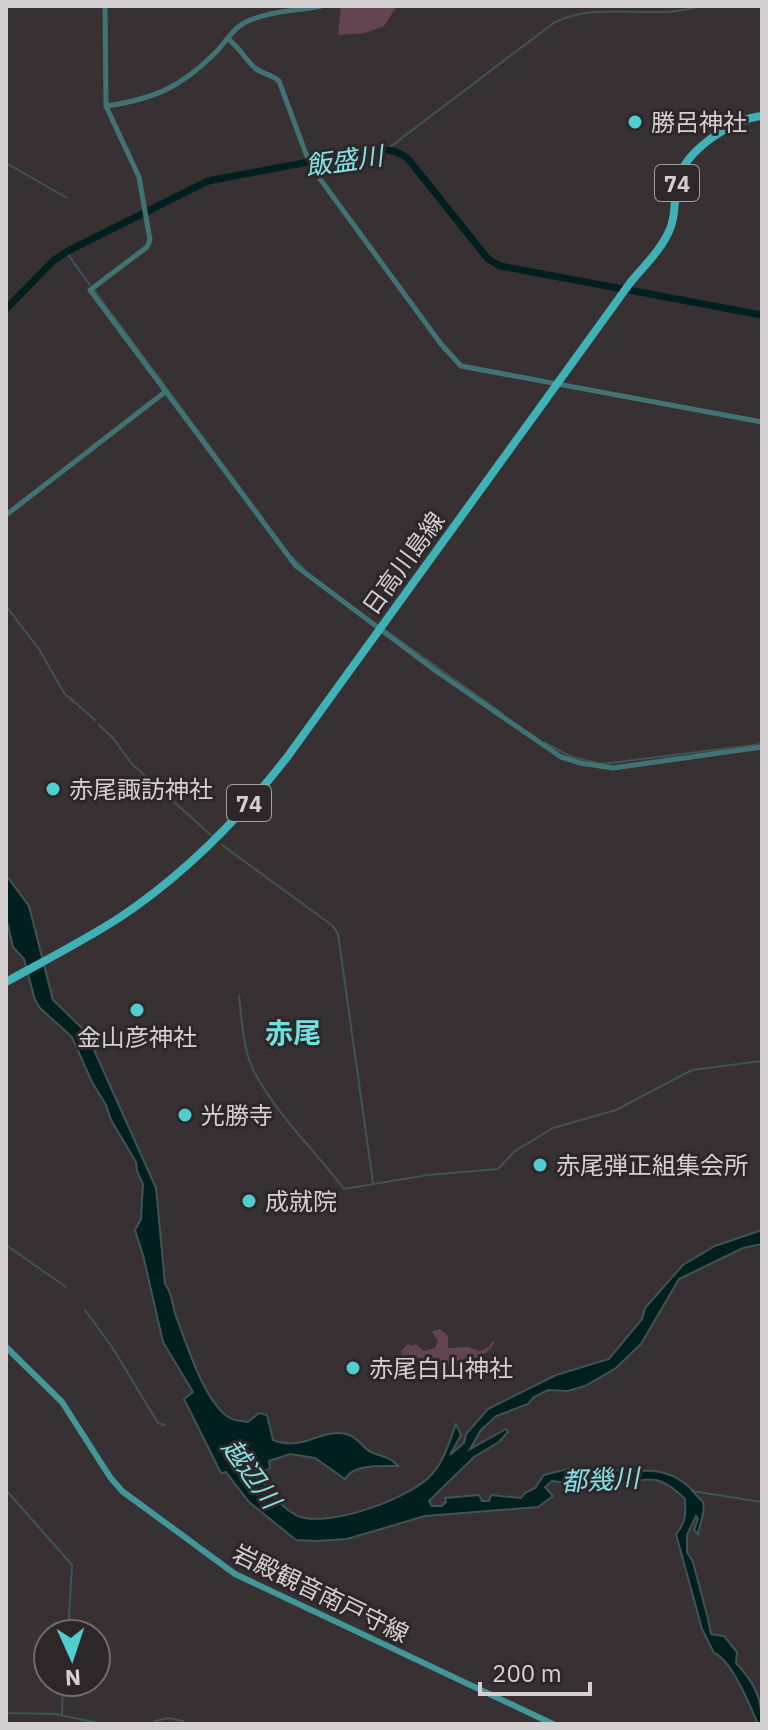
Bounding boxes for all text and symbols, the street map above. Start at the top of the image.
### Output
place label: 勝呂神社 [651,106,747,138]
marker: 勝呂神社 [626,113,644,131]
water label: 飯盛川 [303,137,388,182]
road number: 74 [655,165,699,201]
street label: 日高川島線 [355,505,451,621]
place label: 赤尾諏訪神社 [69,773,213,805]
marker: 赤尾諏訪神社 [44,780,62,798]
road number: 74 [227,785,271,821]
marker: 金山彦神社 [128,1001,146,1019]
district label: 赤尾 [265,1014,321,1051]
place label: 金山彦神社 [77,1021,197,1053]
place label: 光勝寺 [201,1099,273,1131]
marker: 光勝寺 [176,1106,194,1124]
place label: 赤尾弾正組集会所 [556,1149,748,1181]
marker: 赤尾弾正組集会所 [531,1156,549,1174]
place label: 成就院 [265,1185,337,1217]
marker: 成就院 [240,1192,258,1210]
place label: 赤尾白山神社 [369,1352,513,1384]
marker: 赤尾白山神社 [344,1359,362,1377]
water label: 越辺川 [215,1431,290,1517]
water label: 都幾川 [560,1460,643,1498]
street label: 岩殿観音南戸守線 [228,1537,414,1649]
north arrow [32,1618,112,1698]
scale bar [480,1646,590,1696]
text: 200 m [492,1657,562,1689]
text: N [64,1664,82,1693]

